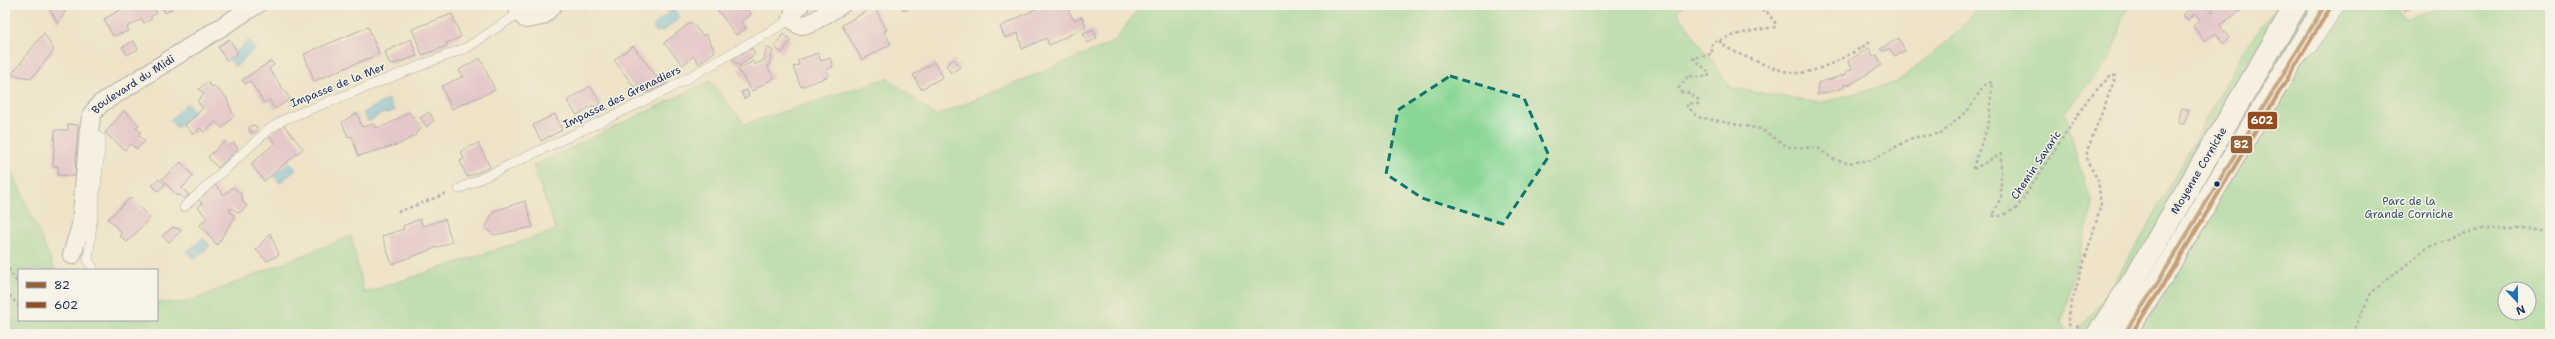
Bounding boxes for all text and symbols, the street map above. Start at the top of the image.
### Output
street label: Boulevard du Midi [88,51,177,117]
street label: Impasse de la Mer [288,59,388,111]
street label: Impasse des Grenadiers [561,62,683,132]
line badge: 602 [2247,111,2278,130]
text: 602 [2251,113,2274,128]
street label: Moyenne Corniche [2167,124,2230,217]
street label: Chemin Savaric [2007,127,2065,202]
line badge: 82 [2230,135,2253,154]
text: 82 [2233,137,2249,152]
unlabelled marker [2212,179,2222,189]
park label: Parc de la Grande Corniche [2365,194,2453,222]
legend [18,269,158,321]
text: 82 [54,277,70,293]
north arrow [2497,281,2537,321]
text: 602 [54,297,78,313]
text: N [2513,301,2527,319]

